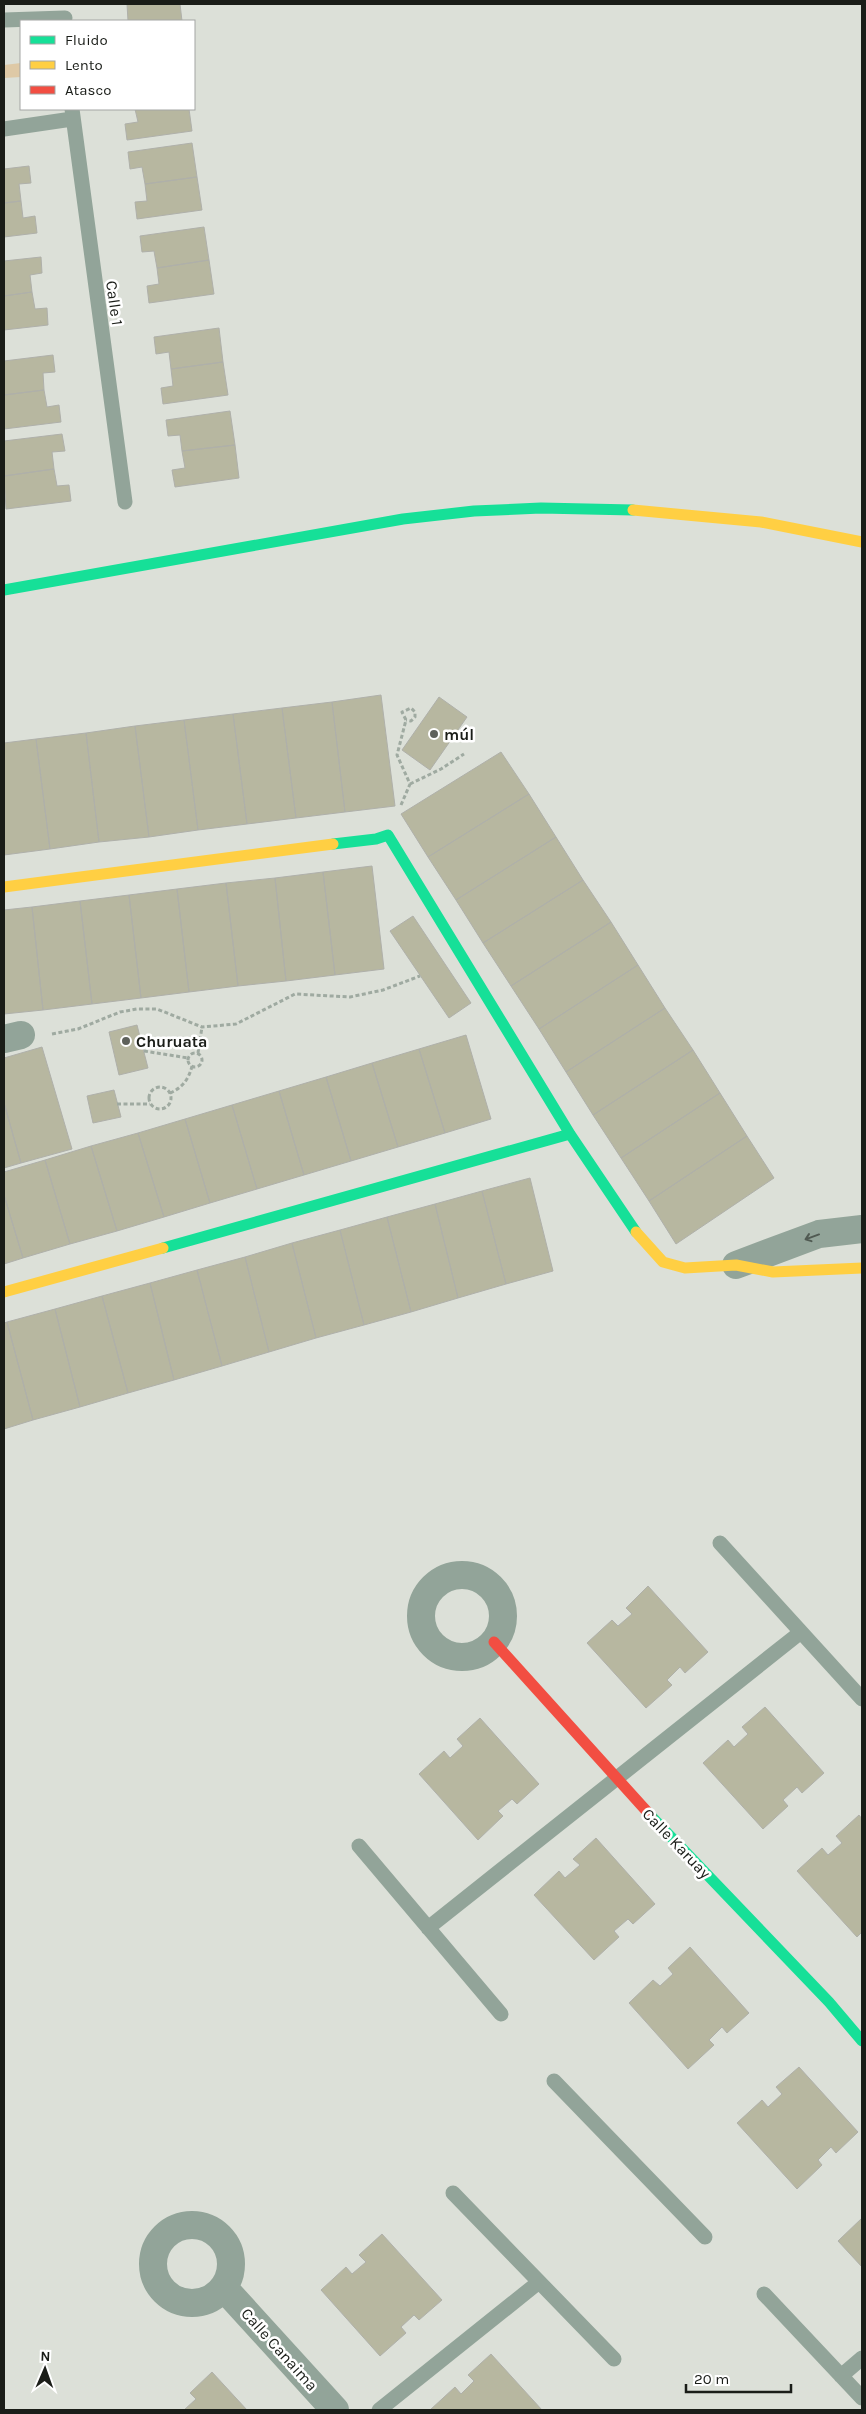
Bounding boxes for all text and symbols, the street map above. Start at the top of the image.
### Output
legend [20,20,195,110]
text: Fluido [65,31,108,49]
text: Lento [65,56,103,74]
text: Atasco [65,81,111,99]
street label: Calle 1 [102,280,127,327]
place label: múl [444,725,474,744]
marker: múl [428,728,440,740]
place label: Churuata [136,1032,207,1051]
marker: Churuata [120,1035,132,1047]
one-way arrow [805,1232,821,1242]
street label: Calle Karuay [639,1804,715,1883]
street label: Calle Canaima [237,2304,322,2395]
north arrow [20,2344,70,2394]
text: N [40,2348,51,2365]
scale bar [686,2362,791,2394]
text: 20 m [694,2370,729,2388]

